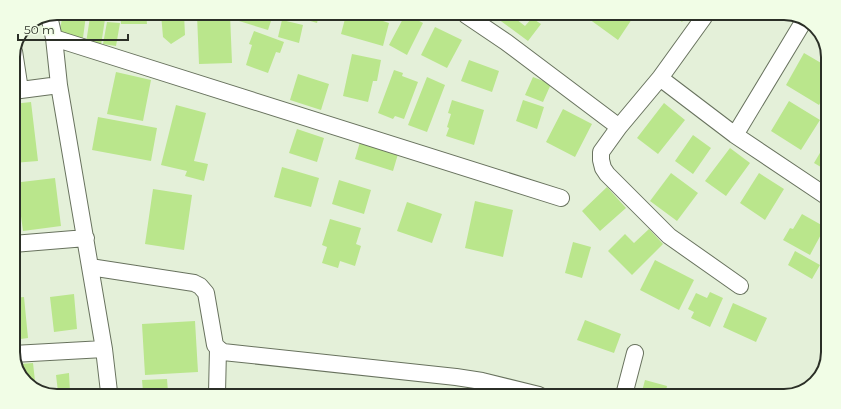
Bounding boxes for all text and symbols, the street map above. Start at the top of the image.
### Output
scale bar [18,16,128,42]
text: 50 m [24,22,55,37]

